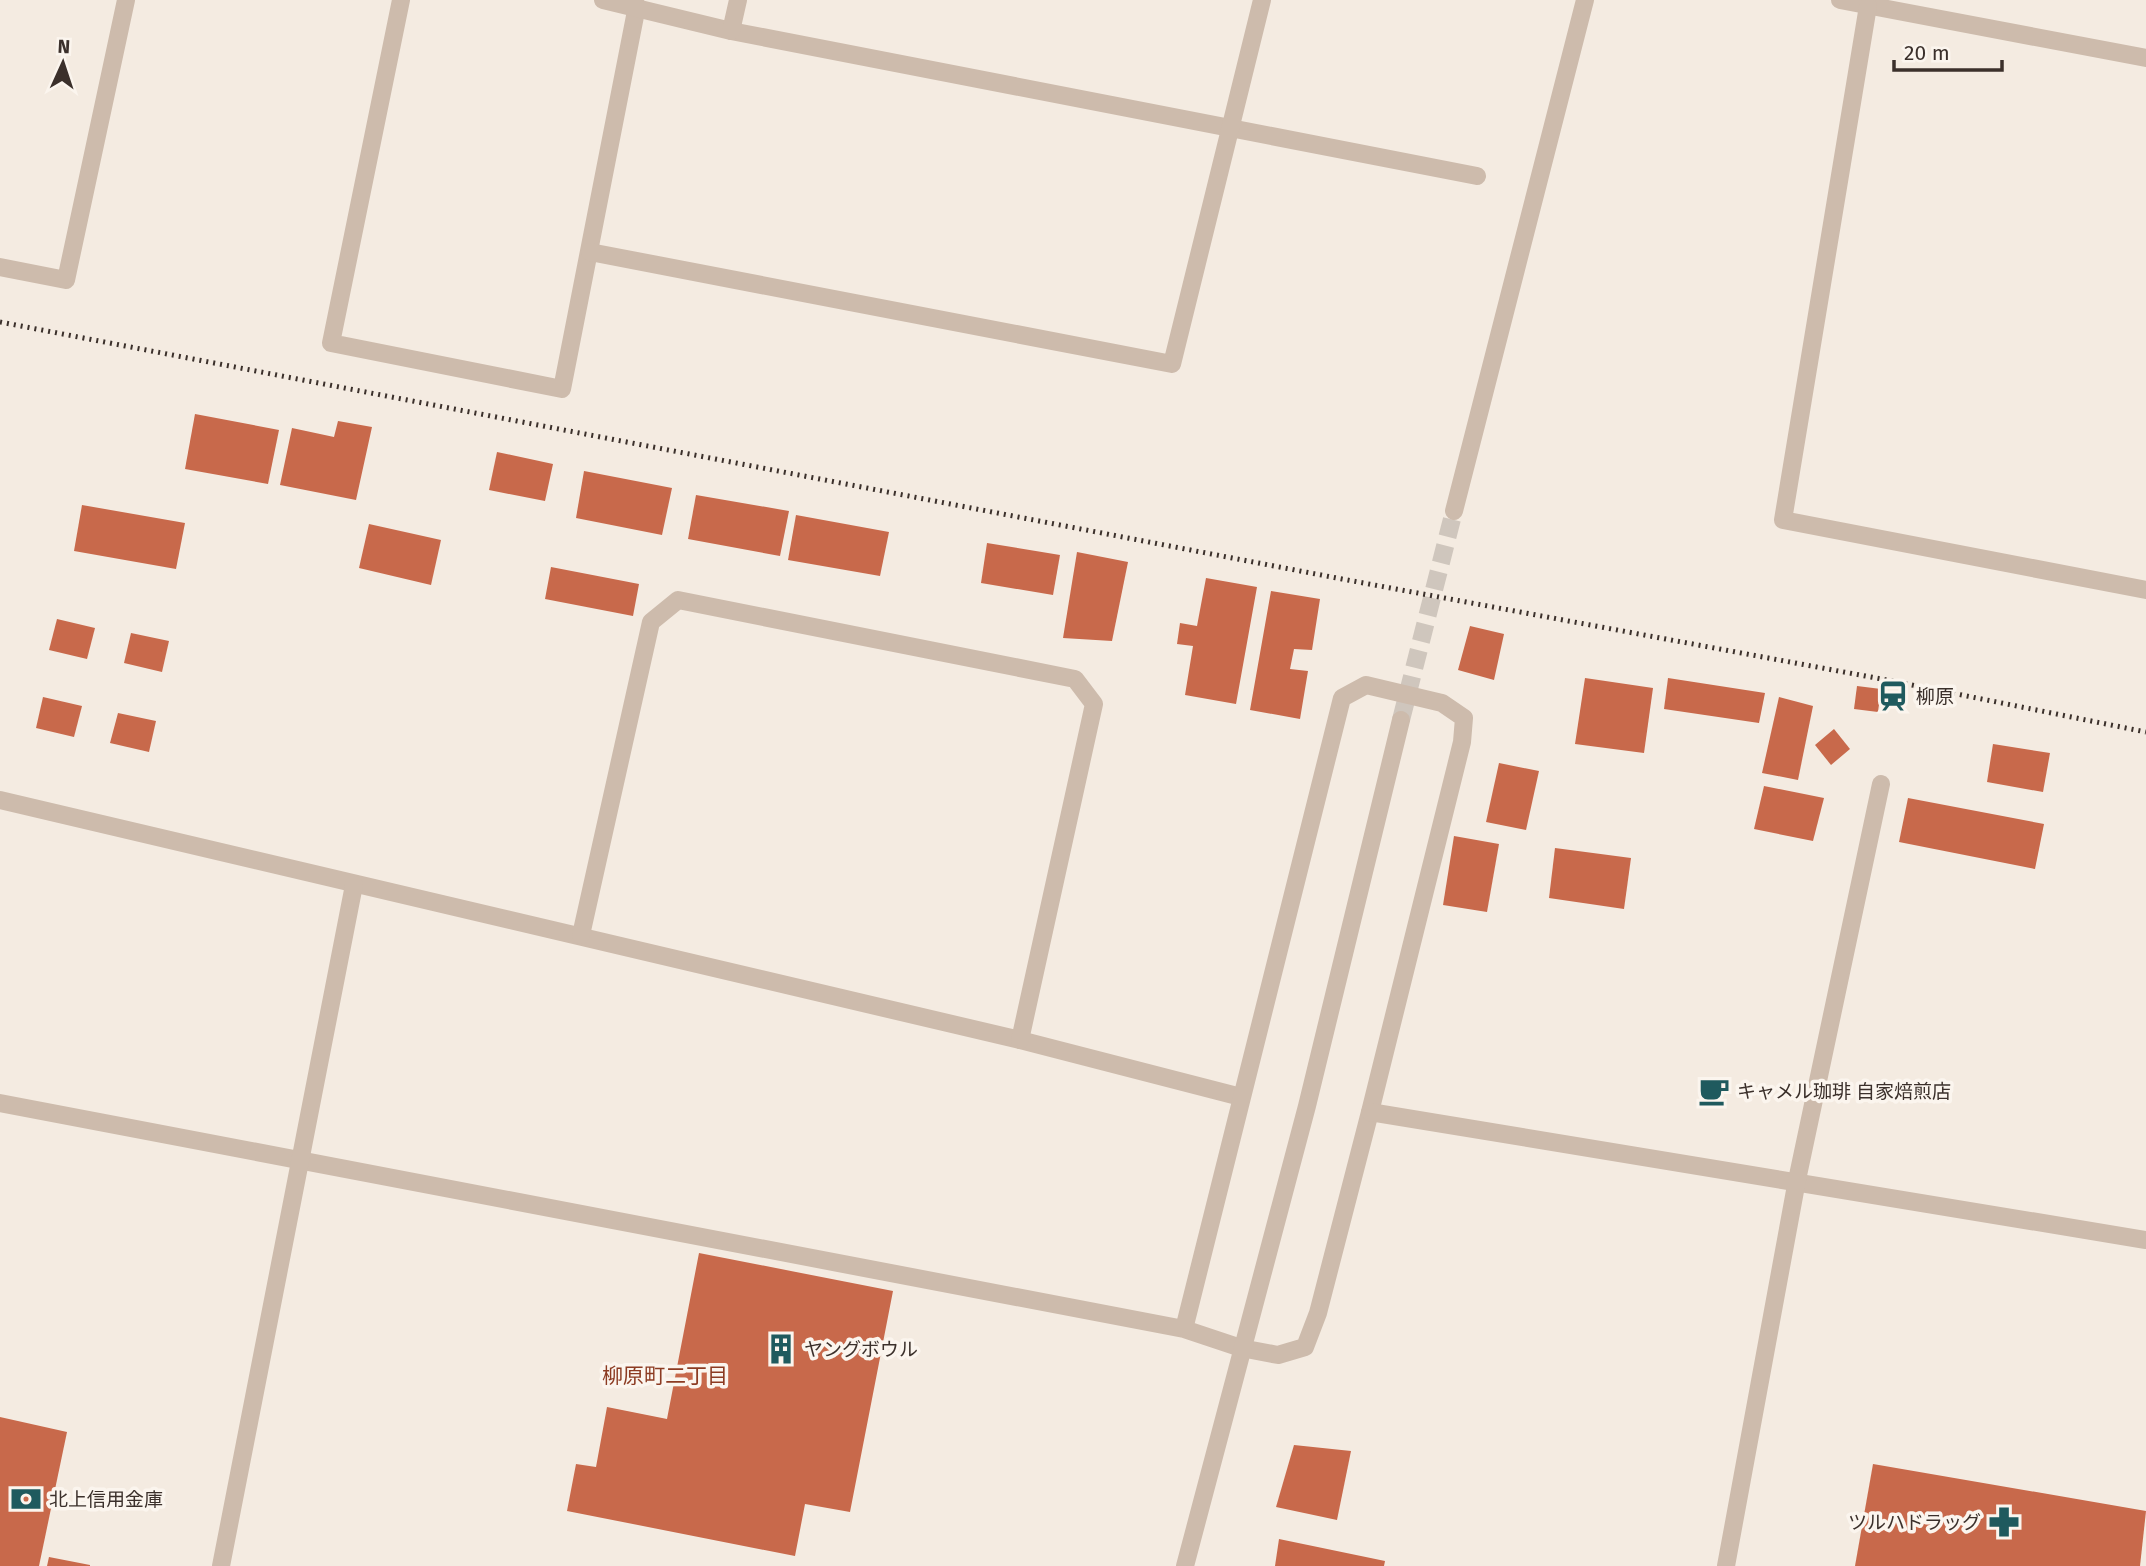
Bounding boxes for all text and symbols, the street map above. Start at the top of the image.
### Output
north arrow [28,28,98,98]
scale bar [1894,28,2002,72]
text: N [57,35,71,58]
text: 20 m [1904,40,1950,66]
station icon: 柳原 [1876,679,1910,713]
place label: 柳原 [1916,685,1954,708]
cafe icon: キャメル珈琲 自家焙煎店 [1697,1074,1731,1108]
place label: キャメル珈琲 自家焙煎店 [1737,1080,1951,1103]
building icon: ヤングボウル [764,1332,798,1366]
place label: ヤングボウル [804,1338,918,1361]
district label: 柳原町二丁目 [602,1363,728,1389]
bank icon: 北上信用金庫 [9,1482,43,1516]
place label: 北上信用金庫 [49,1488,163,1511]
pharmacy icon: ツルハドラッグ [1987,1505,2021,1539]
place label: ツルハドラッグ [1848,1511,1981,1534]

